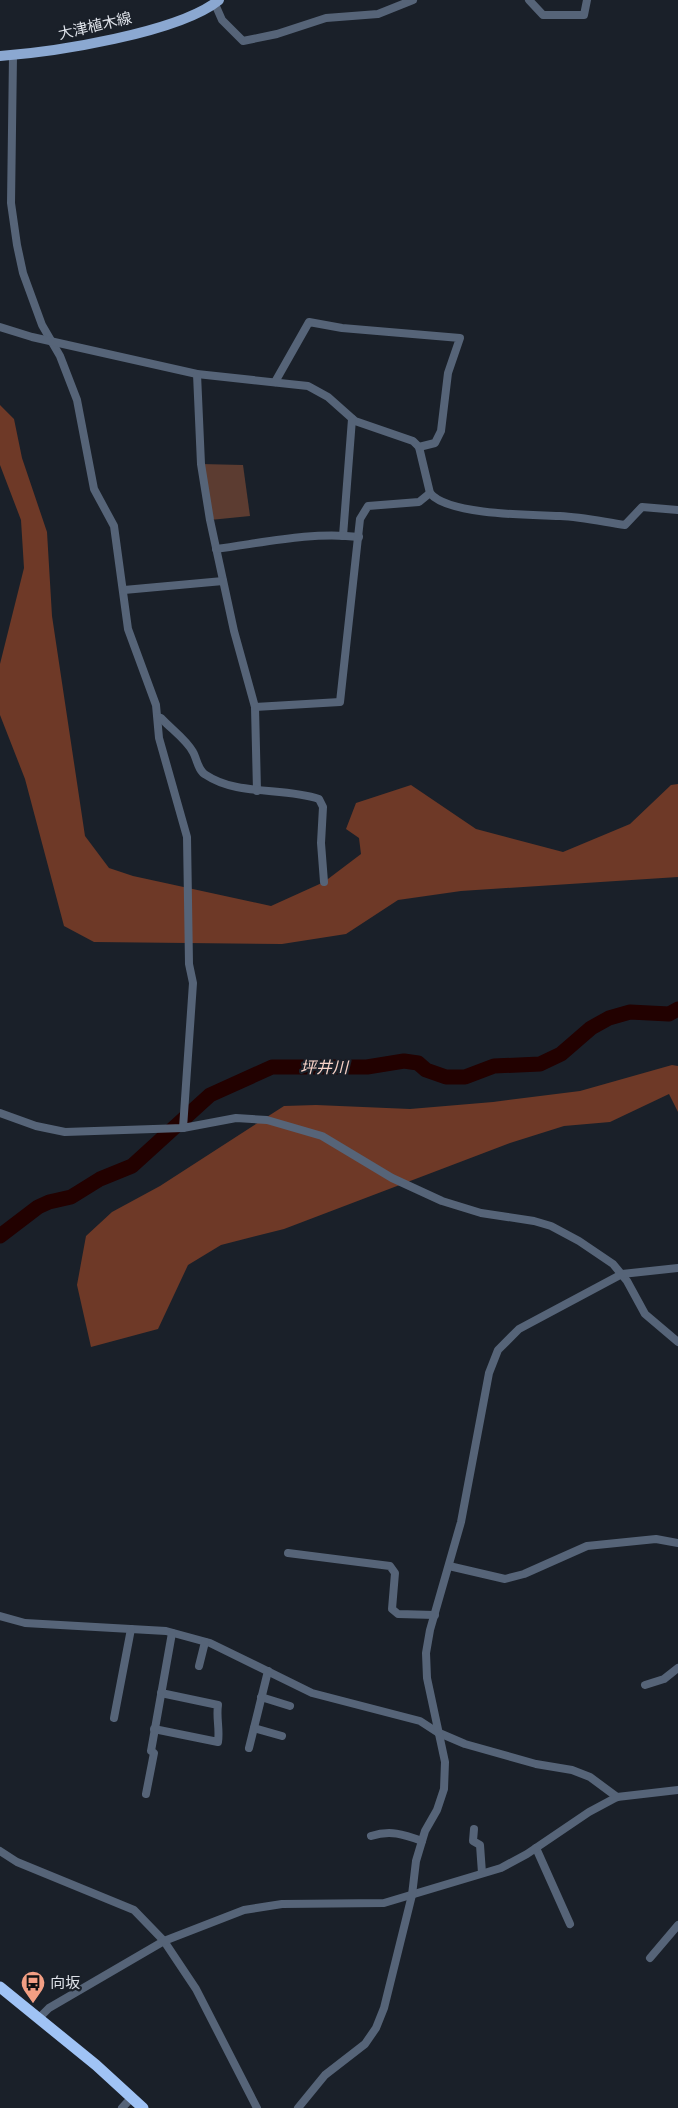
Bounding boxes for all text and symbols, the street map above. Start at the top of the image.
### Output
street label: 大津植木線 [56,9,134,43]
water label: 坪井川 [300,1058,350,1077]
bus stop icon: 向坂 [20,1970,46,2004]
place label: 向坂 [50,1974,80,1992]

